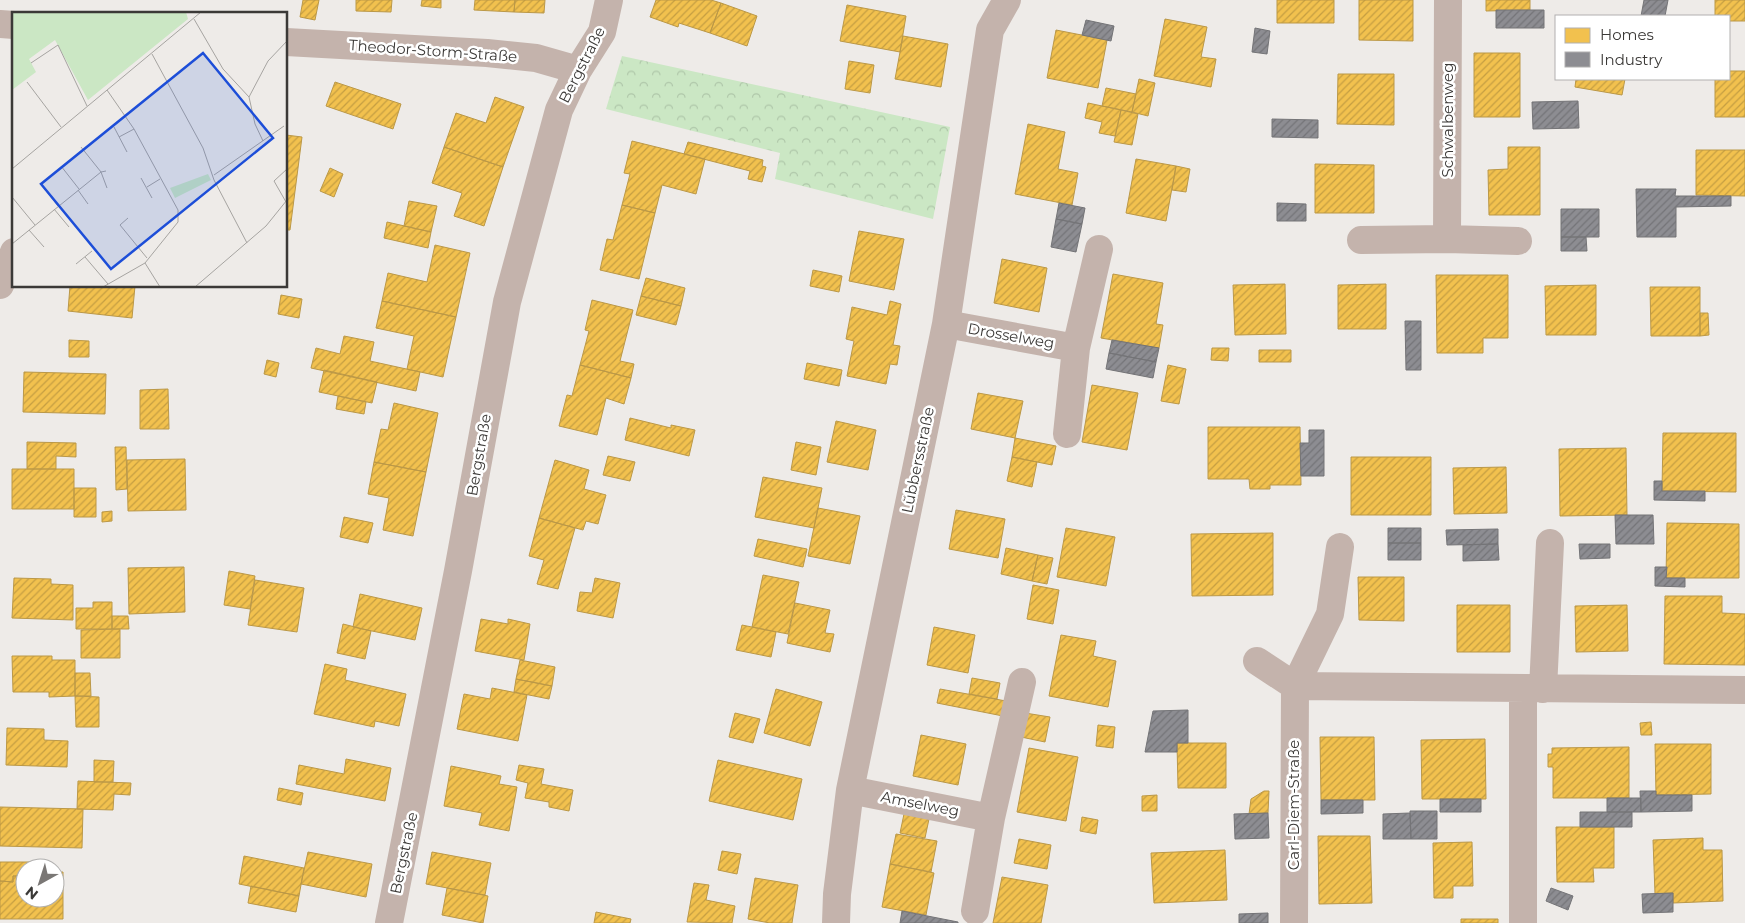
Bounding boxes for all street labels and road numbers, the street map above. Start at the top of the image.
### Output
street label: Bergstraße [554,23,609,106]
street label: Theodor-Storm-Straße [348,35,518,66]
street label: Schwalbenweg [1438,63,1457,177]
street label: Drosselweg [966,319,1056,352]
street label: Lübbersstraße [897,405,938,515]
street label: Bergstraße [462,412,495,498]
street label: Carl-Diem-Straße [1284,740,1303,870]
street label: Amselweg [879,787,961,820]
street label: Bergstraße [386,810,421,896]

